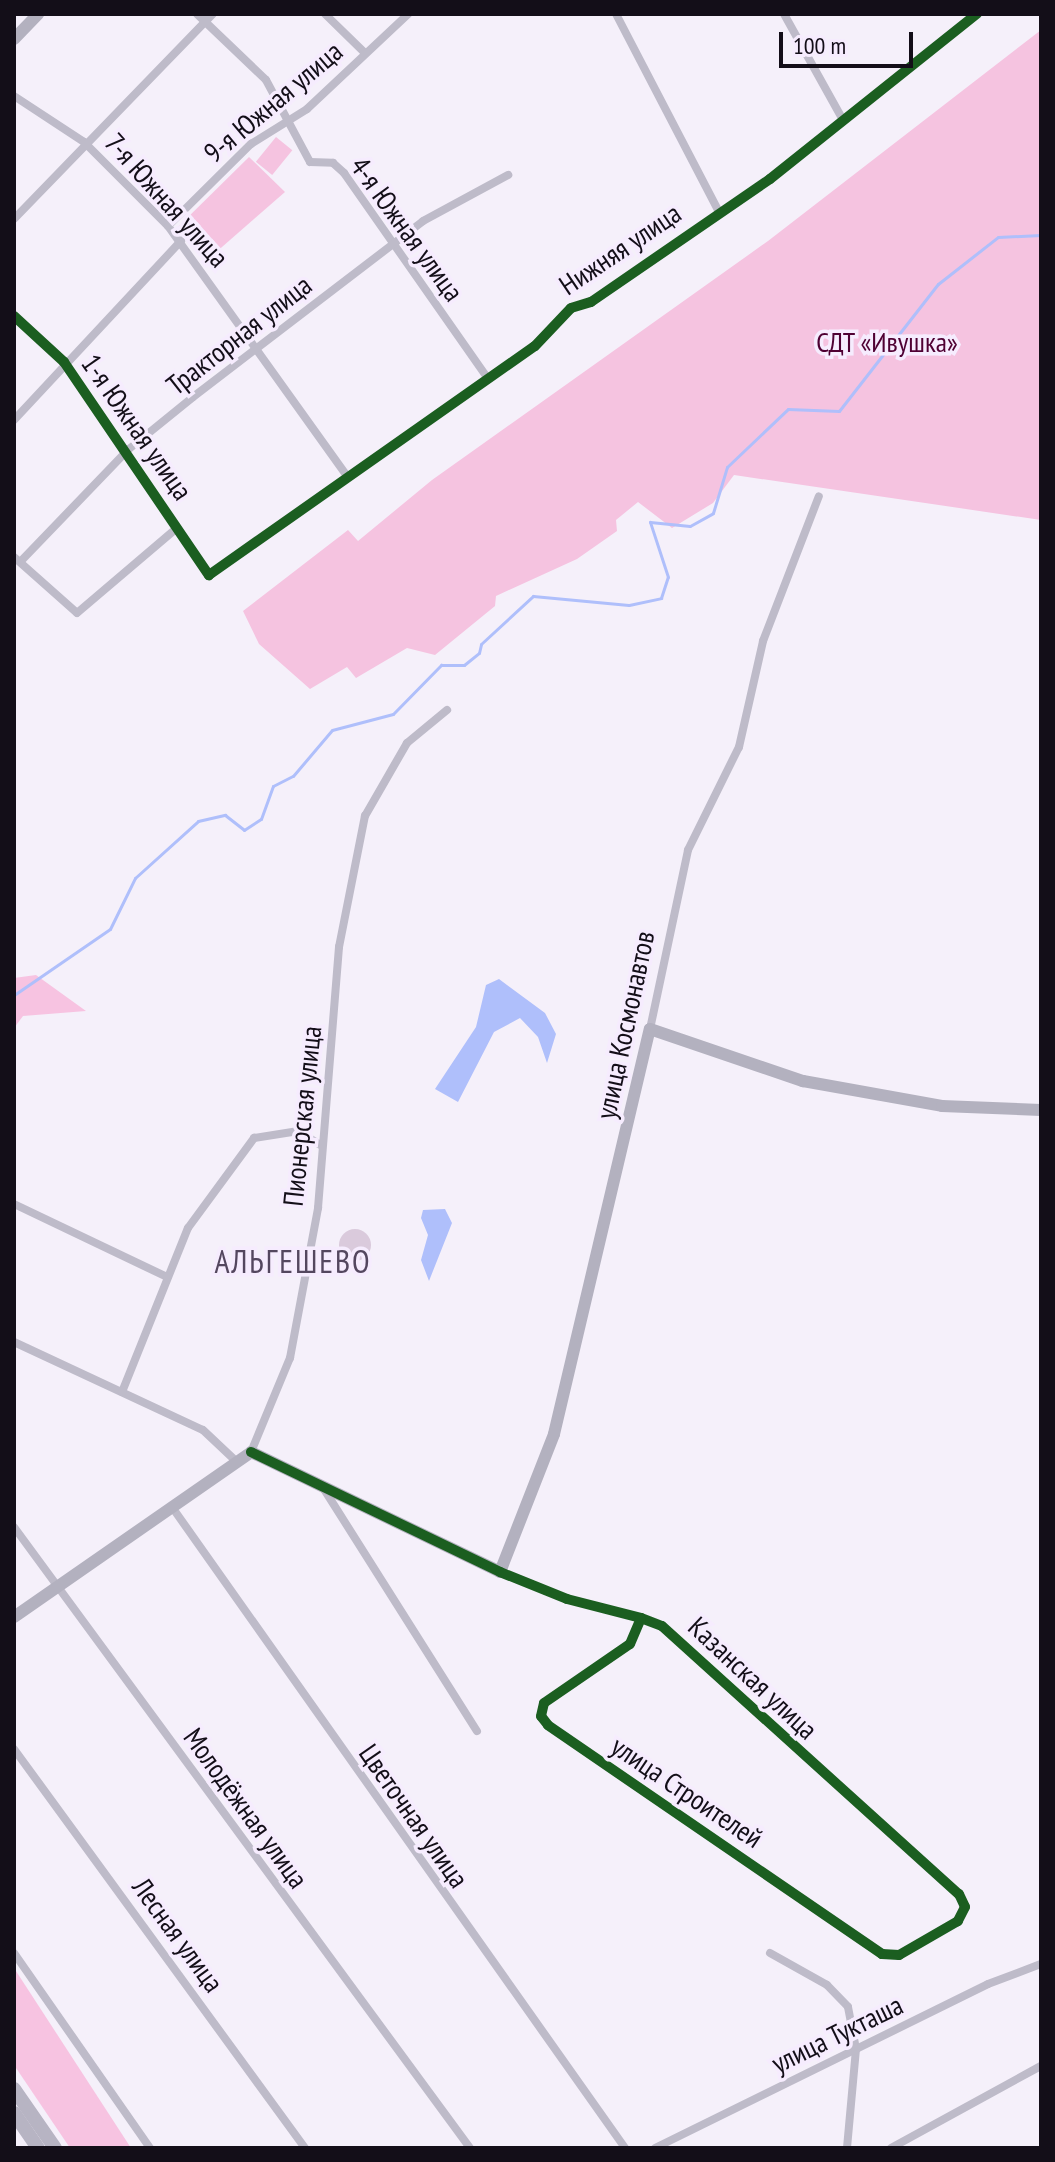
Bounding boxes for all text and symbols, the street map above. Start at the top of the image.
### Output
scale bar [783,16,917,66]
text: 100 m [793,30,846,61]
street label: 9-я Южная улица [197,34,349,170]
street label: 7-я Южная улица [98,126,236,274]
street label: 4-я Южная улица [343,150,471,308]
street label: Нижняя улица [553,196,687,302]
street label: Тракторная улица [160,268,318,402]
park label: СДТ «Ивушка» [816,325,958,359]
street label: 1-я Южная улица [74,348,200,506]
street label: улица Космонавтов [589,928,661,1122]
street label: Пионерская улица [276,1024,328,1208]
district label: АЛЬГЕШЕВО [214,1242,372,1280]
street label: Казанская улица [681,1610,825,1746]
street label: Молодёжная улица [177,1721,315,1895]
street label: улица Строителей [605,1729,769,1855]
street label: Цветочная улица [352,1738,476,1894]
street label: Лесная улица [125,1871,231,1999]
street label: улица Тукташа [766,1988,908,2080]

